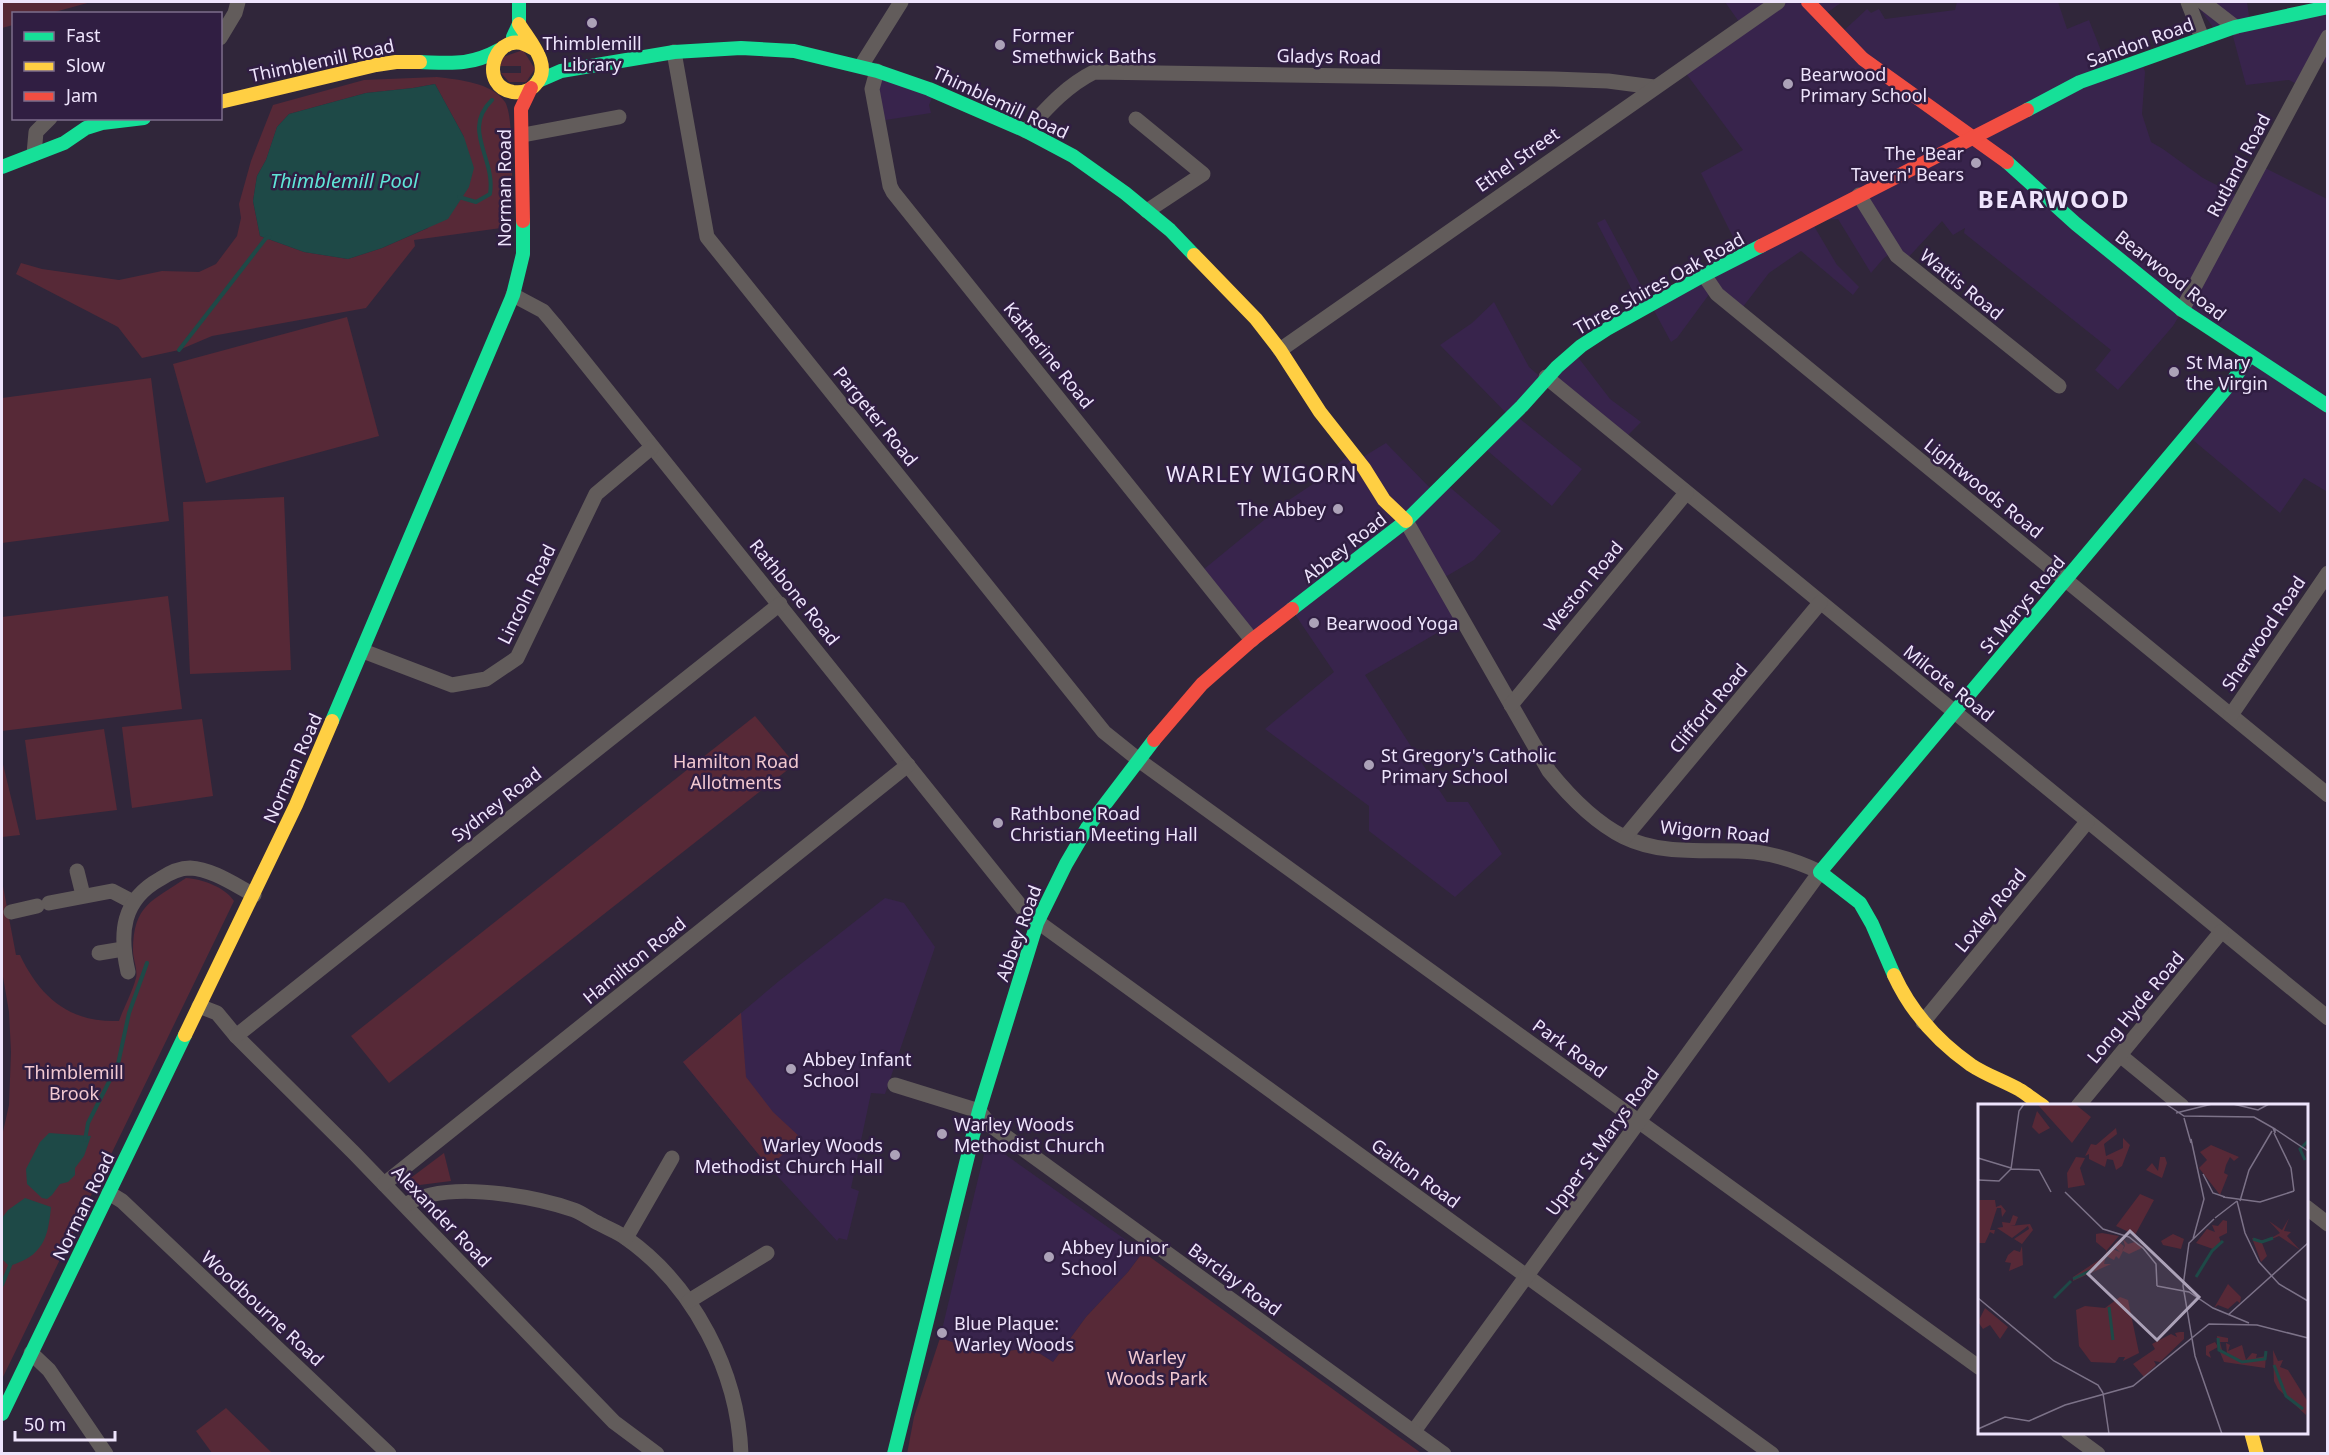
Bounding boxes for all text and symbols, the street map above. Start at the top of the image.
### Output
legend [12,12,222,120]
street label: Sandon Road [2083,12,2197,72]
marker: Thimblemill Library [585,16,599,30]
text: Fast [66,23,101,47]
place label: Former Smethwick Baths [1012,23,1156,68]
place label: Thimblemill Library [542,31,642,76]
street label: Thimblemill Road [248,33,396,87]
marker: Former Smethwick Baths [993,38,1007,52]
street label: Gladys Road [1276,43,1382,69]
text: Slow [66,53,105,77]
street label: Thimblemill Road [929,60,1073,144]
place label: Bearwood Primary School [1800,62,1927,107]
marker: Bearwood Primary School [1781,77,1795,91]
text: Jam [64,83,98,107]
street label: Rutland Road [2201,109,2275,221]
street label: Ethel Street [1470,121,1564,197]
street label: Norman Road [492,129,516,247]
place label: The 'Bear Tavern' Bears [1851,141,1965,186]
marker: The 'Bear Tavern' Bears [1969,156,1983,170]
water label: Thimblemill Pool [270,167,419,194]
district label: BEARWOOD [1978,182,2130,215]
street label: Bearwood Road [2111,224,2231,326]
street label: Three Shires Oak Road [1570,226,1748,340]
street label: Wattis Road [1915,243,2009,325]
street label: Katherine Road [999,297,1099,413]
place label: St Mary the Virgin [2186,350,2268,395]
street label: Pargeter Road [828,361,924,471]
marker: St Mary the Virgin [2167,365,2181,379]
street label: Lightwoods Road [1920,433,2048,543]
district label: WARLEY WIGORN [1166,460,1358,488]
place label: The Abbey [1237,497,1327,521]
marker: The Abbey [1331,502,1345,516]
street label: Abbey Road [1297,507,1391,587]
street label: Rathbone Road [745,534,845,650]
street label: Weston Road [1538,536,1628,636]
street label: Lincoln Road [491,540,561,648]
street label: St Marys Road [1974,550,2070,658]
street label: Sherwood Road [2216,571,2310,695]
place label: Bearwood Yoga [1326,611,1458,635]
marker: Bearwood Yoga [1307,616,1321,630]
street label: Milcote Road [1899,639,1999,727]
street label: Clifford Road [1663,658,1753,758]
street label: Norman Road [257,709,327,827]
place label: St Gregory's Catholic Primary School [1381,743,1557,788]
park label: Hamilton Road Allotments [673,749,799,794]
marker: St Gregory's Catholic Primary School [1362,758,1376,772]
street label: Sydney Road [446,761,546,847]
place label: Rathbone Road Christian Meeting Hall [1010,801,1198,846]
street label: Wigorn Road [1659,814,1771,848]
marker: Rathbone Road Christian Meeting Hall [991,816,1005,830]
street label: Loxley Road [1949,863,2031,957]
street label: Abbey Road [990,882,1046,984]
street label: Hamilton Road [577,911,691,1009]
street label: Long Hyde Road [2081,946,2189,1068]
street label: Park Road [1528,1013,1612,1083]
place label: Abbey Infant School [803,1047,912,1092]
park label: Thimblemill Brook [24,1060,124,1105]
marker: Abbey Infant School [784,1062,798,1076]
street label: Upper St Marys Road [1540,1062,1664,1220]
inset map [1978,1104,2308,1434]
place label: Warley Woods Methodist Church [954,1112,1105,1157]
marker: Warley Woods Methodist Church [935,1127,949,1141]
place label: Warley Woods Methodist Church Hall [695,1133,883,1178]
street label: Galton Road [1367,1133,1465,1213]
street label: Norman Road [46,1148,120,1264]
marker: Warley Woods Methodist Church Hall [888,1148,902,1162]
street label: Alexander Road [387,1160,497,1272]
place label: Abbey Junior School [1061,1235,1169,1280]
street label: Barclay Road [1184,1237,1286,1321]
street label: Woodbourne Road [197,1245,329,1371]
marker: Abbey Junior School [1042,1250,1056,1264]
place label: Blue Plaque: Warley Woods [954,1311,1074,1356]
marker: Blue Plaque: Warley Woods [935,1326,949,1340]
park label: Warley Woods Park [1107,1345,1208,1390]
scale bar [15,1404,116,1442]
text: 50 m [24,1412,66,1436]

